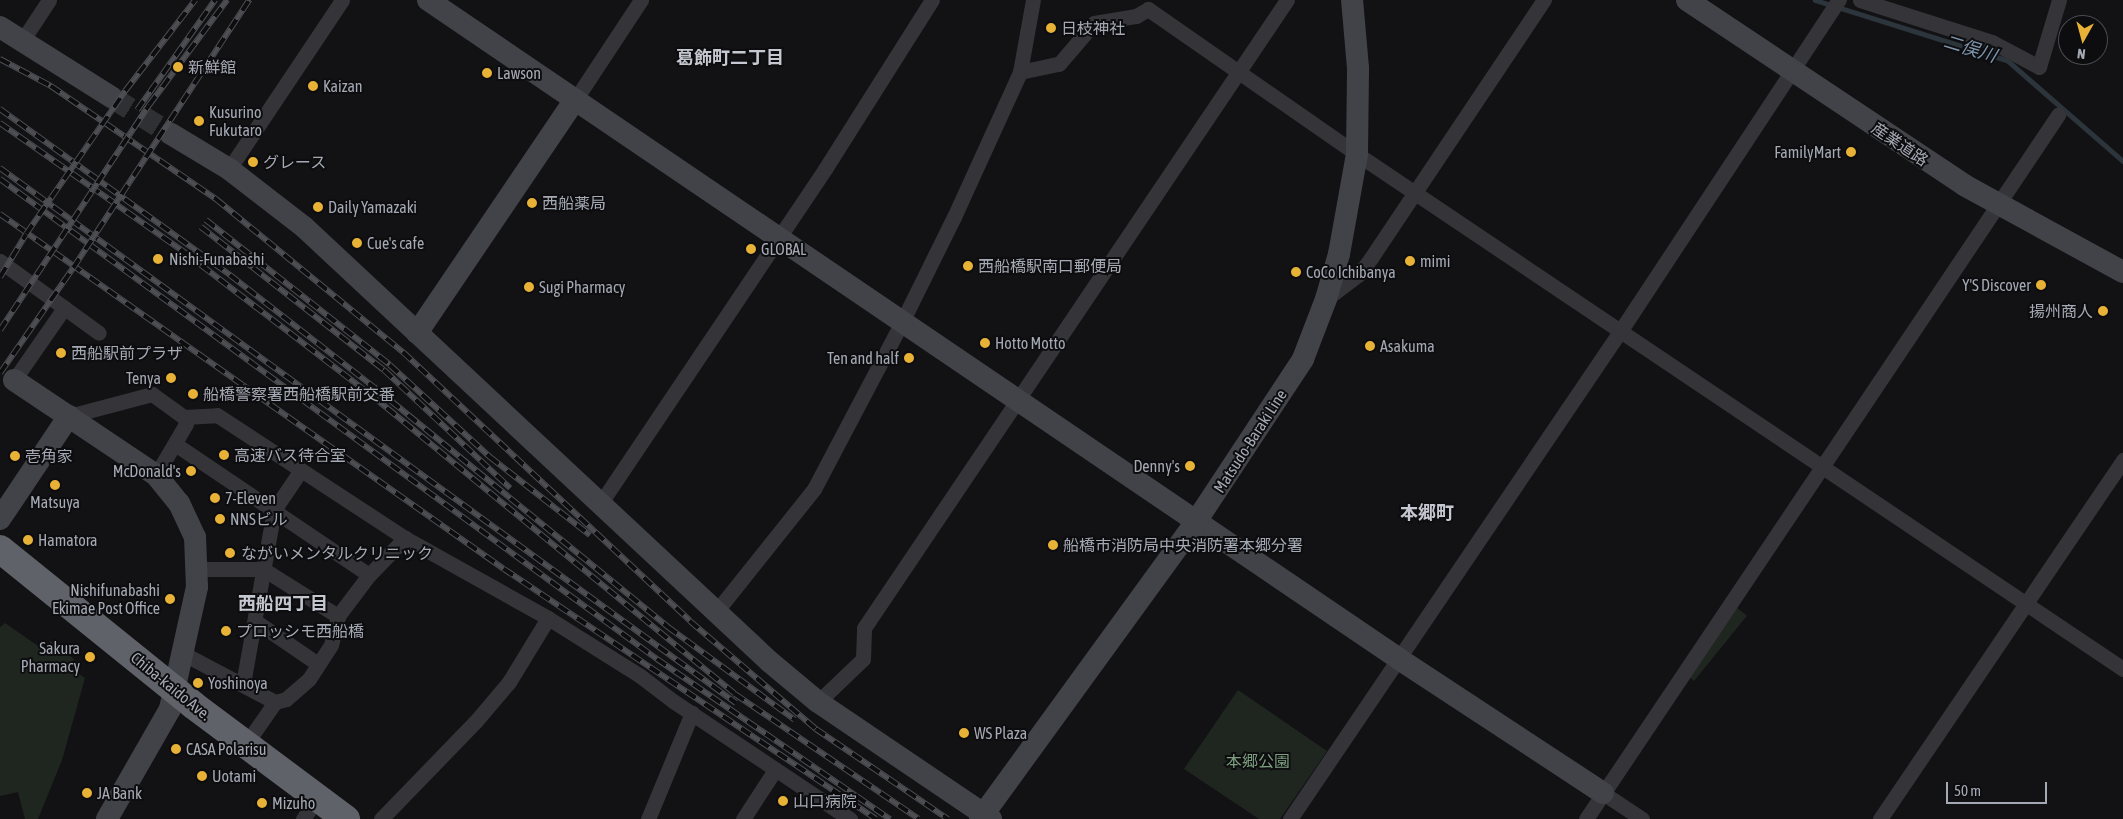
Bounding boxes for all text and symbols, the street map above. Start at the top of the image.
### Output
north arrow [2058,15,2108,65]
place label: 日枝神社 [1061,18,1125,38]
marker: 日枝神社 [1045,22,1057,34]
water label: 二俣川 [1941,31,1999,67]
text: N [2076,45,2086,62]
district label: 葛飾町二丁目 [676,47,784,69]
place label: 新鮮館 [188,57,236,77]
marker: 新鮮館 [172,61,184,73]
place label: Lawson [497,63,541,83]
marker: Lawson [481,67,493,79]
place label: Kaizan [323,76,363,96]
marker: Kaizan [307,80,319,92]
place label: Kusurino Fukutaro [209,102,262,140]
marker: Kusurino Fukutaro [193,115,205,127]
street label: 産業道路 [1868,118,1932,170]
place label: FamilyMart [1774,142,1841,162]
marker: FamilyMart [1845,146,1857,158]
place label: グレース [263,152,327,172]
marker: グレース [247,156,259,168]
place label: 西船薬局 [542,193,606,213]
place label: Daily Yamazaki [328,197,417,217]
marker: 西船薬局 [526,197,538,209]
marker: Daily Yamazaki [312,201,324,213]
place label: Cue's cafe [367,233,424,253]
marker: Cue's cafe [351,237,363,249]
place label: GLOBAL [761,239,806,259]
marker: GLOBAL [745,243,757,255]
place label: Nishi-Funabashi [169,249,265,269]
place label: mimi [1420,251,1450,271]
marker: Nishi-Funabashi [151,252,165,266]
marker: mimi [1404,255,1416,267]
place label: 西船橋駅南口郵便局 [978,256,1122,276]
marker: 西船橋駅南口郵便局 [962,260,974,272]
place label: CoCo Ichibanya [1306,262,1396,282]
marker: CoCo Ichibanya [1290,266,1302,278]
place label: Y'S Discover [1962,275,2031,295]
place label: Sugi Pharmacy [539,277,625,297]
marker: Y'S Discover [2035,279,2047,291]
marker: Sugi Pharmacy [523,281,535,293]
place label: 揚州商人 [2029,301,2093,321]
marker: 揚州商人 [2097,305,2109,317]
place label: Hotto Motto [995,333,1065,353]
place label: Asakuma [1380,336,1435,356]
marker: Hotto Motto [979,337,991,349]
marker: Asakuma [1364,340,1376,352]
place label: 西船駅前プラザ [71,343,183,363]
marker: 西船駅前プラザ [55,347,67,359]
place label: Ten and half [827,348,899,368]
marker: Ten and half [903,352,915,364]
place label: Tenya [126,368,161,388]
marker: Tenya [165,372,177,384]
place label: 船橋警察署西船橋駅前交番 [203,384,395,404]
street label: Matsudo-Baraki Line [1209,386,1291,496]
marker: 船橋警察署西船橋駅前交番 [187,388,199,400]
place label: 高速バス待合室 [234,445,346,465]
place label: 壱角家 [25,446,73,466]
marker: 高速バス待合室 [218,449,230,461]
marker: 壱角家 [9,450,21,462]
place label: Denny's [1133,456,1180,476]
marker: Denny's [1184,460,1196,472]
place label: McDonald's [113,461,181,481]
marker: McDonald's [185,465,197,477]
marker: Matsuya [49,479,61,491]
place label: 7-Eleven [225,488,276,508]
place label: Matsuya [30,492,80,512]
marker: 7-Eleven [209,492,221,504]
district label: 本郷町 [1400,502,1454,524]
place label: NNSビル [230,509,288,529]
marker: NNSビル [214,513,226,525]
place label: Hamatora [38,530,98,550]
marker: Hamatora [22,534,34,546]
place label: 船橋市消防局中央消防署本郷分署 [1063,535,1303,555]
marker: 船橋市消防局中央消防署本郷分署 [1047,539,1059,551]
place label: ながいメンタルクリニック [241,543,433,563]
marker: ながいメンタルクリニック [223,546,237,560]
place label: Nishifunabashi Ekimae Post Office [52,580,160,618]
marker: Nishifunabashi Ekimae Post Office [164,593,176,605]
district label: 西船四丁目 [238,593,328,615]
place label: プロッシモ西船橋 [236,621,364,641]
marker: プロッシモ西船橋 [220,625,232,637]
place label: Sakura Pharmacy [21,638,80,676]
street label: Chiba-kaido Ave. [127,648,215,724]
marker: Sakura Pharmacy [84,651,96,663]
place label: Yoshinoya [208,673,268,693]
marker: Yoshinoya [192,677,204,689]
place label: WS Plaza [974,723,1027,743]
marker: WS Plaza [958,727,970,739]
place label: CASA Polarisu [186,739,266,759]
marker: CASA Polarisu [170,743,182,755]
park label: 本郷公園 [1226,751,1290,771]
place label: Uotami [212,766,256,786]
marker: Uotami [196,770,208,782]
scale bar [1948,772,2049,804]
text: 50 m [1954,782,1981,799]
place label: JA Bank [97,783,142,803]
marker: JA Bank [81,787,93,799]
place label: 山口病院 [793,791,857,811]
place label: Mizuho [272,793,315,813]
marker: 山口病院 [777,795,789,807]
marker: Mizuho [256,797,268,809]

